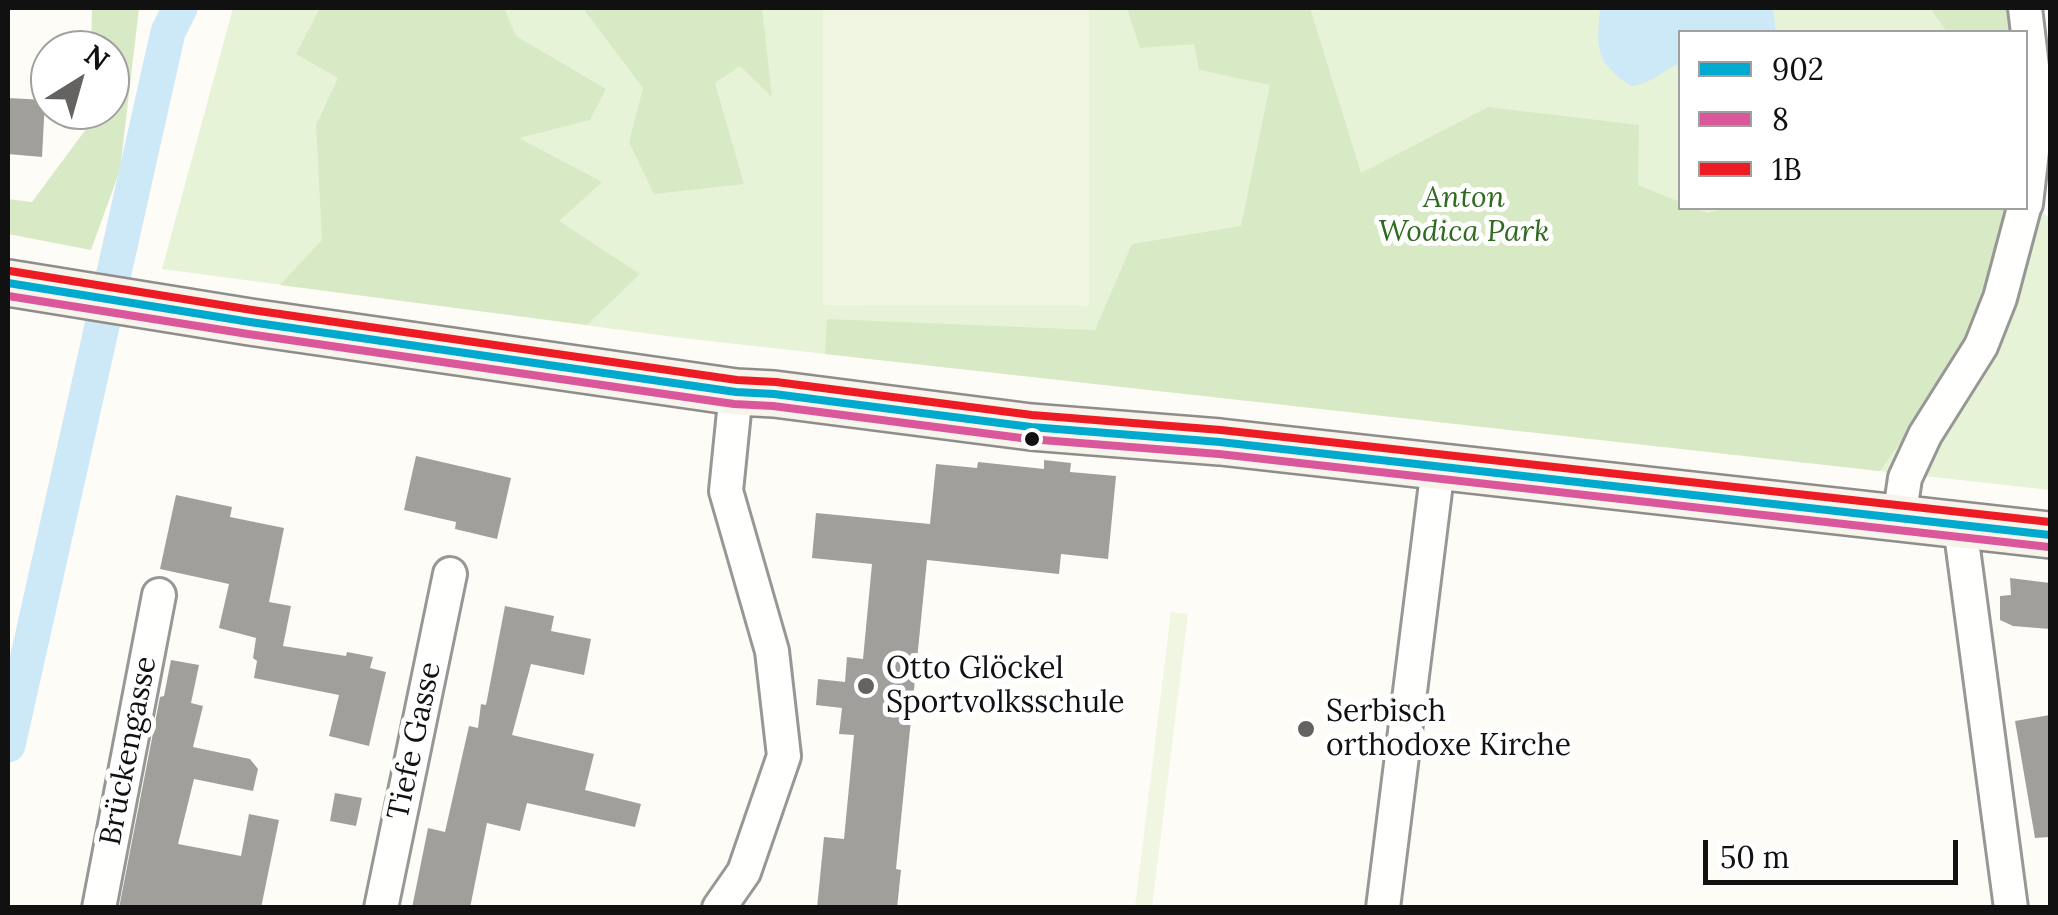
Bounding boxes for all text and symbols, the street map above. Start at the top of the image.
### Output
north arrow [30,30,130,130]
legend [1678,30,2028,210]
text: N [77,37,116,79]
text: 902 [1772,50,1824,88]
text: 8 [1772,100,1789,138]
text: 1B [1772,150,1802,188]
park label: Anton Wodica Park [1378,180,1550,250]
unlabelled marker [1022,429,1042,449]
place label: Otto Glöckel Sportvolksschule [886,651,1124,722]
street label: Brückengasse [93,653,165,849]
street label: Tiefe Gasse [381,659,449,823]
marker: Otto Glöckel Sportvolksschule [855,675,877,697]
place label: Serbisch orthodoxe Kirche [1326,694,1571,764]
marker: Serbisch orthodoxe Kirche [1295,718,1317,740]
scale bar [1708,820,1963,882]
text: 50 m [1720,838,1790,876]

